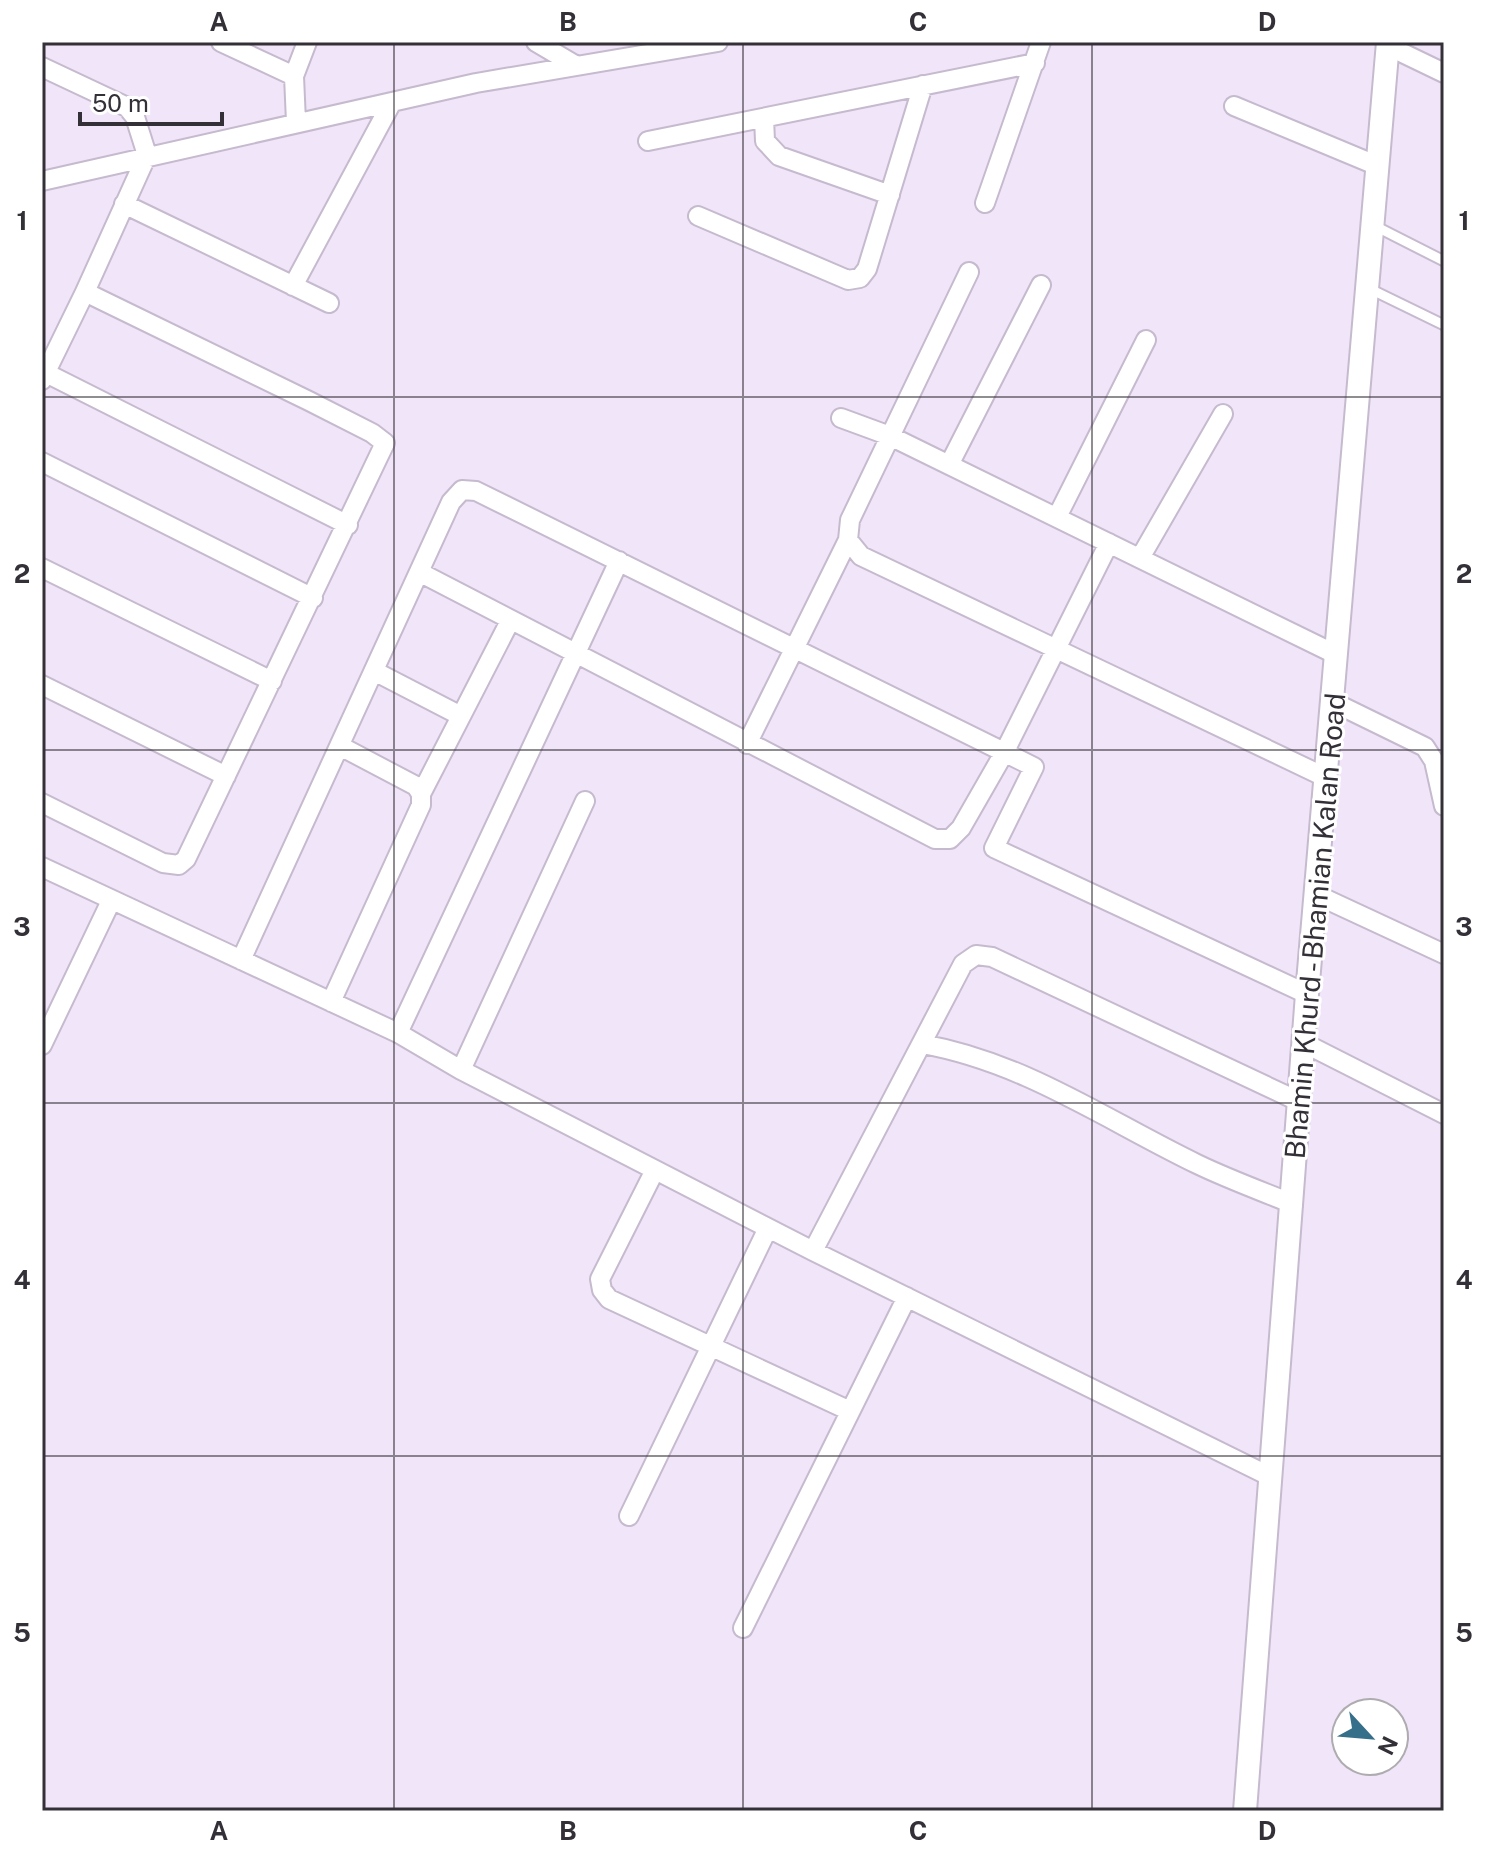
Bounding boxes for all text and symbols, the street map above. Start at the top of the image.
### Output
text: A [210,6,229,37]
text: B [559,6,577,37]
text: C [909,6,927,37]
text: D [1258,6,1276,37]
scale bar [80,76,222,126]
text: 50 m [92,89,149,117]
text: 1 [16,205,28,236]
text: 1 [1458,205,1470,236]
text: 2 [14,558,30,589]
text: 2 [1456,558,1472,589]
street label: Bhamin Khurd - Bhamian Kalan Road [1278,692,1351,1160]
text: 3 [13,911,31,942]
text: 3 [1455,911,1473,942]
text: 4 [13,1264,31,1295]
text: 4 [1455,1264,1473,1295]
text: 5 [13,1617,31,1648]
text: 5 [1455,1617,1473,1648]
north arrow [1330,1697,1410,1777]
text: N [1373,1732,1403,1759]
text: A [210,1815,229,1846]
text: B [559,1815,577,1846]
text: C [909,1815,927,1846]
text: D [1258,1815,1276,1846]

